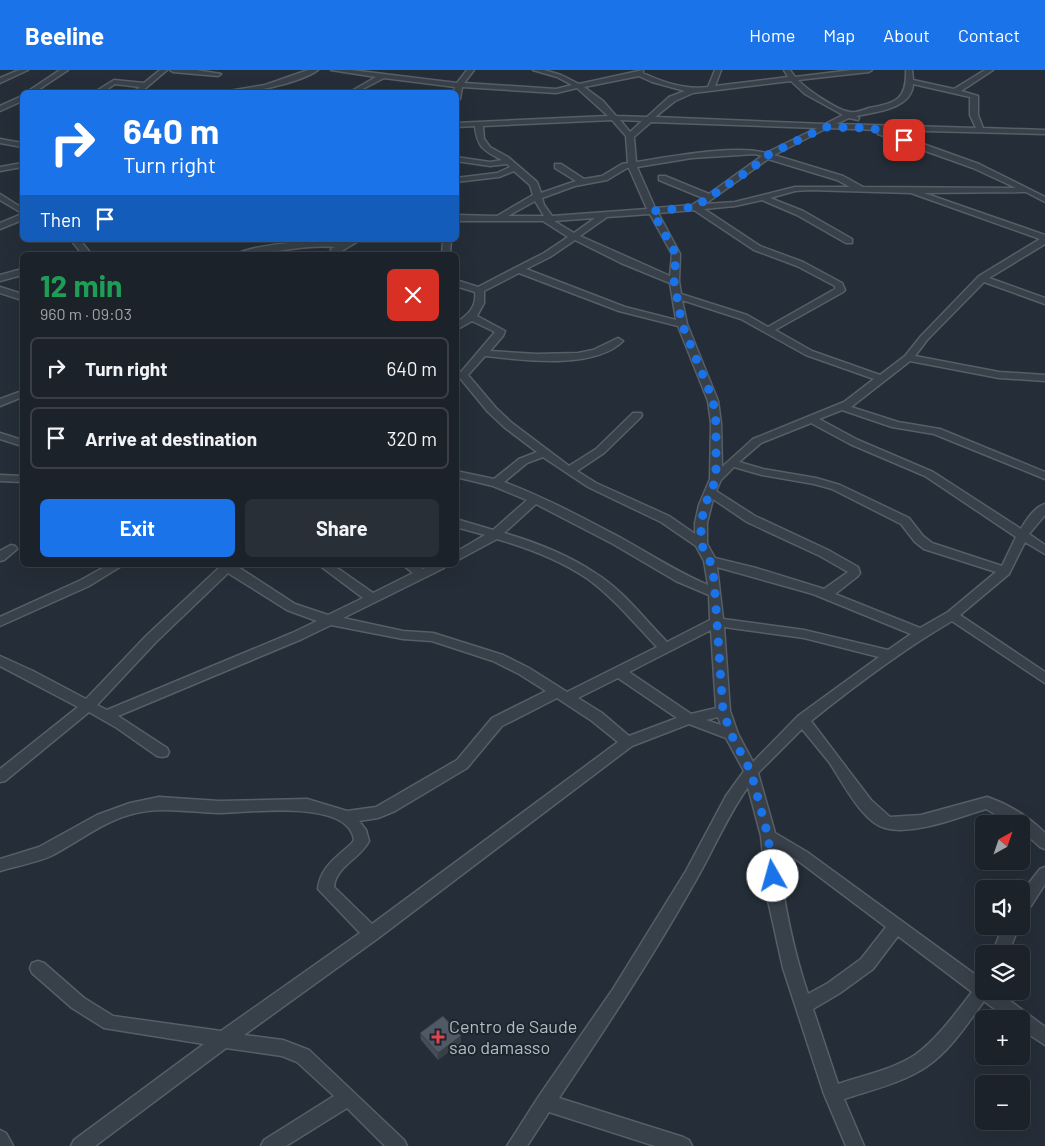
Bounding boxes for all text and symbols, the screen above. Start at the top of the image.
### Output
text: Beeline [25,21,104,50]
text: Home [749,24,795,46]
text: Map [823,24,855,46]
text: About [883,24,930,46]
text: Contact [958,24,1020,46]
text: 640 m [123,109,219,151]
icon: right [40,110,105,175]
pin [883,119,925,161]
icon: arrive [890,126,918,154]
text: Turn right [123,151,216,177]
icon: arrive [91,205,119,233]
text: Then [40,208,81,231]
text: 12 min [40,267,123,303]
button: close [387,269,439,321]
text: 960 m · 09:03 [40,304,132,323]
icon: right [42,354,70,382]
text: Turn right [85,357,167,380]
text: 640 m [386,357,437,380]
icon: arrive [42,424,70,452]
text: Arrive at destination [85,427,257,450]
text: 320 m [387,427,437,450]
button: Exit [40,499,235,557]
button: Share [245,499,439,557]
north arrow [975,815,1030,870]
map controls [975,815,1030,1130]
position arrow [746,849,798,901]
button: sound [975,880,1030,935]
button: layers [975,945,1030,1000]
button: + [975,1010,1030,1065]
place label: Centro de Saude sao damasso [449,1015,577,1058]
marker: Centro de Saude sao damasso [431,1030,445,1044]
button: − [975,1075,1030,1130]

